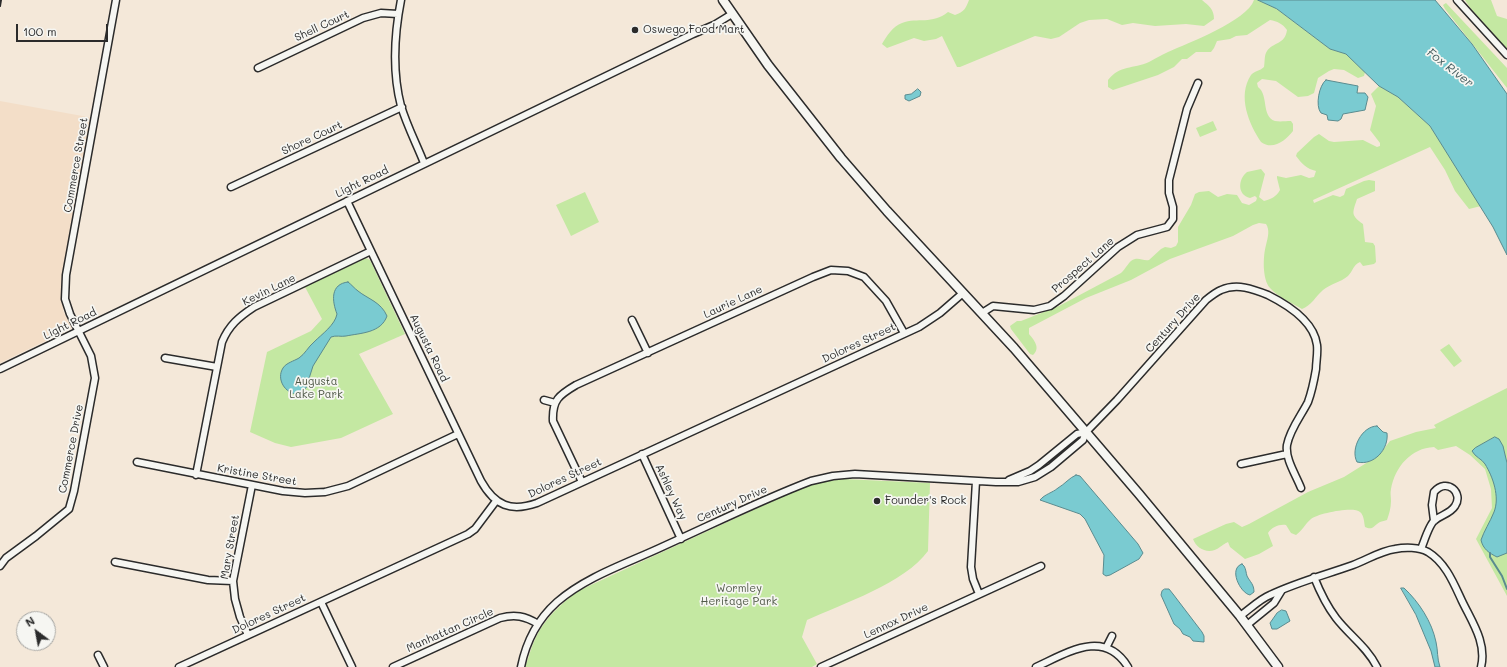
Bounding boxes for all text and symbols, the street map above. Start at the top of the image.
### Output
street label: Shell Court [292,8,352,44]
scale bar [18,16,110,42]
text: 100 m [23,23,57,39]
place label: Oswego Food Mart [643,23,744,37]
marker: Oswego Food Mart [630,25,640,35]
water label: Fox River [1424,45,1476,91]
street label: Commerce Street [61,117,91,213]
street label: Shore Court [280,118,344,158]
street label: Light Road [333,163,391,201]
street label: Prospect Lane [1049,234,1117,296]
street label: Kevin Lane [240,271,298,309]
street label: Laurie Lane [701,283,765,321]
street label: Century Drive [1143,291,1203,355]
street label: Light Road [41,305,99,343]
street label: Augusta Road [407,312,451,384]
street label: Dolores Street [820,320,898,366]
park label: Augusta Lake Park [289,375,343,401]
street label: Commerce Drive [56,404,86,494]
street label: Dolores Street [526,455,604,501]
street label: Kristine Street [216,462,298,488]
street label: Ashley Way [652,462,690,522]
street label: Century Drive [695,483,769,525]
place label: Founder's Rock [885,494,966,508]
marker: Founder's Rock [872,496,882,506]
street label: Mary Street [218,514,242,580]
park label: Wormley Heritage Park [701,582,777,608]
street label: Dolores Street [230,591,308,637]
street label: Lennox Drive [862,600,930,642]
street label: Manhattan Circle [405,605,495,655]
north arrow [16,611,56,651]
text: N [22,613,37,630]

